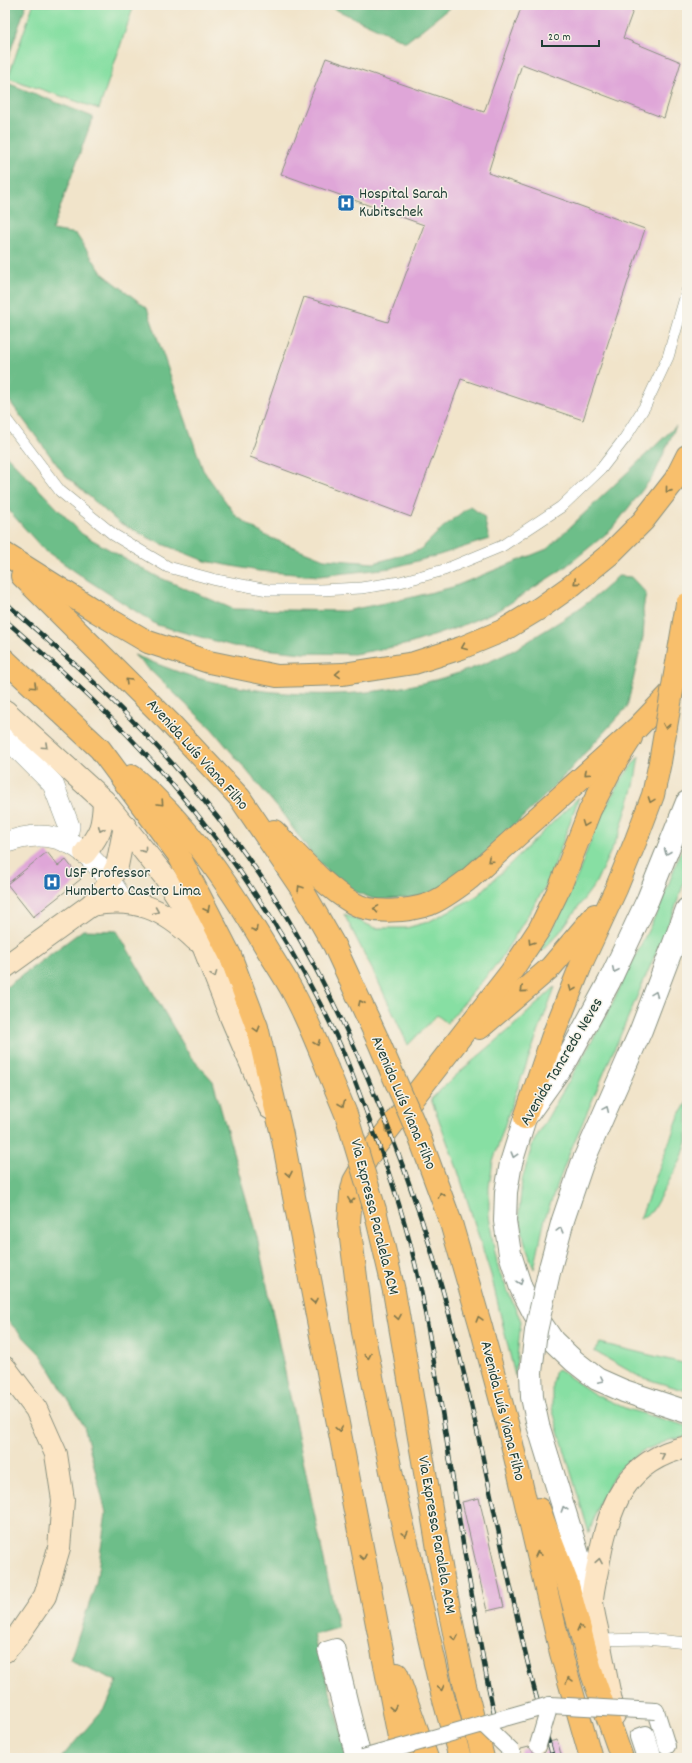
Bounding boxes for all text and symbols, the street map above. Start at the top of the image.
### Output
scale bar [542,22,599,48]
text: 20 m [548,29,571,46]
place label: Hospital Sarah Kubitschek [359,183,448,224]
hospital icon: Hospital Sarah Kubitschek [336,193,356,213]
one-way arrow [665,485,672,493]
one-way arrow [574,577,581,584]
one-way arrow [461,642,468,650]
one-way arrow [335,670,341,678]
one-way arrow [125,678,133,686]
one-way arrow [29,682,37,689]
street label: Avenida Luís Viana Filho [141,694,253,816]
one-way arrow [662,722,671,729]
one-way arrow [40,742,48,749]
one-way arrow [584,769,592,776]
one-way arrow [647,796,655,803]
one-way arrow [156,798,164,806]
one-way arrow [581,820,589,827]
one-way arrow [97,825,105,832]
one-way arrow [139,846,146,853]
one-way arrow [664,848,672,855]
one-way arrow [487,856,495,863]
place label: USF Professor Humberto Castro Lima [65,862,201,903]
hospital icon: USF Professor Humberto Castro Lima [42,872,62,892]
one-way arrow [298,885,305,892]
one-way arrow [202,905,210,912]
one-way arrow [372,905,379,914]
one-way arrow [152,906,159,914]
one-way arrow [250,925,257,932]
one-way arrow [528,938,535,945]
one-way arrow [612,966,620,974]
one-way arrow [210,971,218,978]
one-way arrow [521,985,528,992]
one-way arrow [568,985,576,992]
one-way arrow [650,990,658,997]
street label: Avenida Tancredo Neves [515,993,610,1130]
one-way arrow [358,1000,366,1007]
one-way arrow [252,1025,261,1032]
street label: Avenida Luís Viana Filho [364,1033,442,1173]
one-way arrow [312,1039,320,1047]
one-way arrow [337,1100,345,1108]
one-way arrow [601,1106,609,1113]
one-way arrow [386,1126,393,1133]
street label: Via Expressa Paralela ACM [343,1137,405,1297]
one-way arrow [510,1152,519,1159]
one-way arrow [284,1170,293,1177]
one-way arrow [437,1191,446,1198]
one-way arrow [347,1197,356,1203]
one-way arrow [556,1227,564,1234]
one-way arrow [515,1279,524,1286]
one-way arrow [309,1298,317,1304]
one-way arrow [393,1314,402,1320]
one-way arrow [475,1316,483,1322]
street label: Avenida Luís Viana Filho [474,1339,530,1483]
one-way arrow [364,1353,372,1359]
one-way arrow [597,1375,604,1383]
one-way arrow [334,1426,342,1432]
one-way arrow [658,1452,666,1460]
street label: Via Expressa Paralela ACM [411,1454,461,1616]
one-way arrow [561,1506,569,1513]
one-way arrow [400,1531,408,1537]
one-way arrow [534,1551,542,1557]
one-way arrow [358,1553,366,1560]
one-way arrow [594,1558,603,1565]
one-way arrow [576,1624,584,1631]
one-way arrow [450,1635,459,1641]
one-way arrow [565,1677,574,1684]
one-way arrow [436,1684,445,1691]
one-way arrow [388,1705,396,1711]

